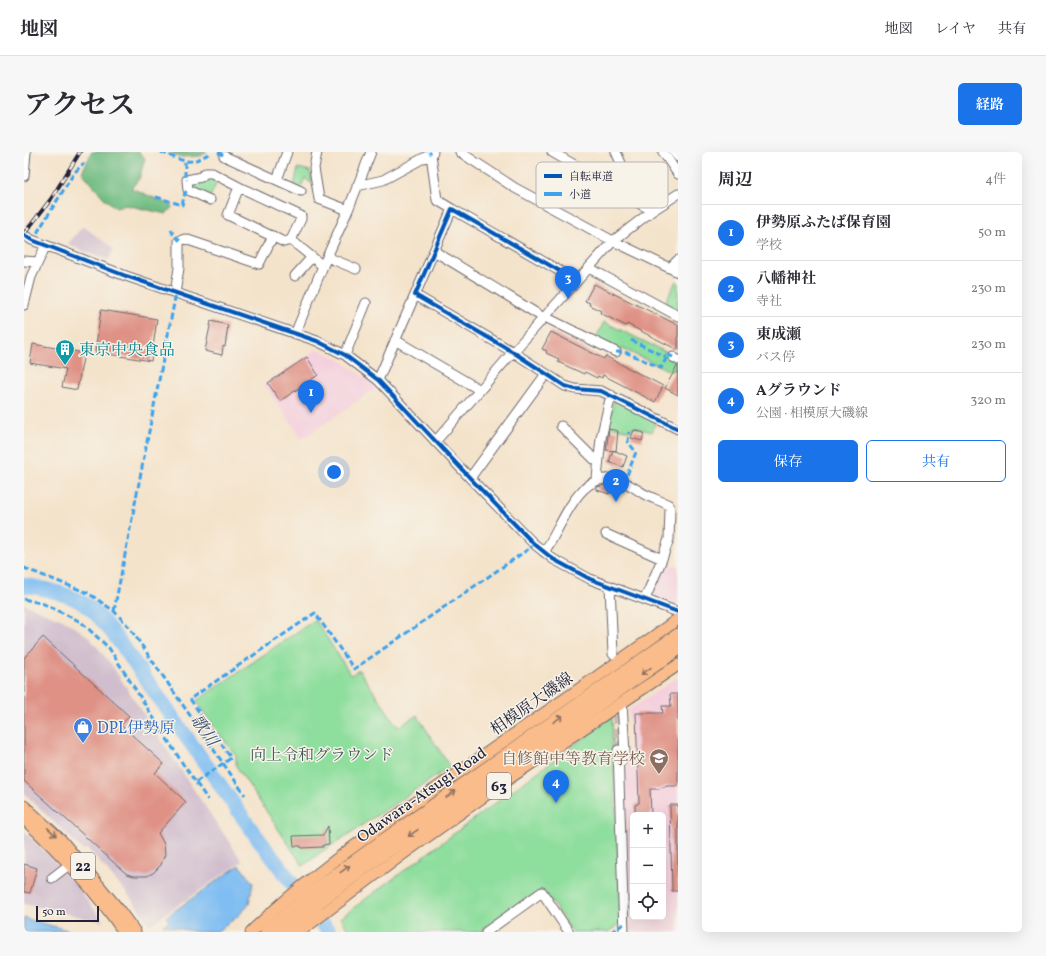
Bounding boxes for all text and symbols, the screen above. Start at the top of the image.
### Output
text: 地図 [20,17,58,43]
text: 地図 [885,20,913,39]
text: レイヤ [935,20,976,39]
text: 共有 [998,20,1026,39]
button: 経路 [958,83,1022,125]
text: アクセス [24,87,135,126]
legend [536,162,668,208]
text: 周辺 [718,169,752,192]
text: 自転車道 [569,170,613,185]
text: 4件 [985,171,1006,189]
text: 小道 [569,188,591,203]
text: 伊勢原ふたば保育園 [756,213,891,234]
text: 1 [728,224,734,242]
text: 50 m [978,224,1006,242]
text: 学校 [756,237,782,255]
pin: 3 [555,266,581,299]
text: 八幡神社 [756,269,816,290]
text: 2 [728,280,734,298]
text: 230 m [971,280,1006,298]
text: 寺社 [756,293,782,311]
text: 東成瀬 [756,325,801,346]
text: 3 [728,336,734,354]
text: 230 m [971,336,1006,354]
building icon: 東京中央食品 [54,338,76,366]
place label: 東京中央食品 [79,340,175,362]
text: バス停 [756,349,795,367]
pin: 1 [298,380,324,413]
text: Aグラウンド [756,381,842,402]
text: 4 [727,392,735,410]
text: 320 m [971,392,1006,410]
text: 公園 · 相模原大磯線 [756,405,868,423]
button: 保存 [718,440,858,482]
button: 共有 [866,440,1006,482]
your location [324,462,344,482]
pin: 2 [603,469,629,502]
one-way arrow [641,667,652,675]
street label: 相模原大磯線 [487,668,578,741]
water label: 歌川 [185,710,224,753]
one-way arrow [552,715,563,723]
shop icon: DPL伊勢原 [72,716,94,744]
place label: DPL伊勢原 [97,718,175,740]
street label: Odawara-Atsugi Road [353,743,491,849]
park label: 向上令和グラウンド [250,745,394,767]
school or university icon: 自修館中等教育学校 [648,747,670,775]
place label: 自修館中等教育学校 [501,749,645,771]
pin: 4 [543,770,569,803]
road number: 63 [487,773,511,799]
one-way arrow [445,790,456,798]
map controls [630,812,666,920]
button: + [630,812,666,848]
one-way arrow [47,828,58,837]
one-way arrow [407,829,418,837]
button: − [630,848,666,884]
road number: 22 [71,853,95,879]
one-way arrow [339,865,350,873]
button: locate [630,884,666,920]
scale bar [36,904,99,923]
text: 50 m [42,905,66,920]

